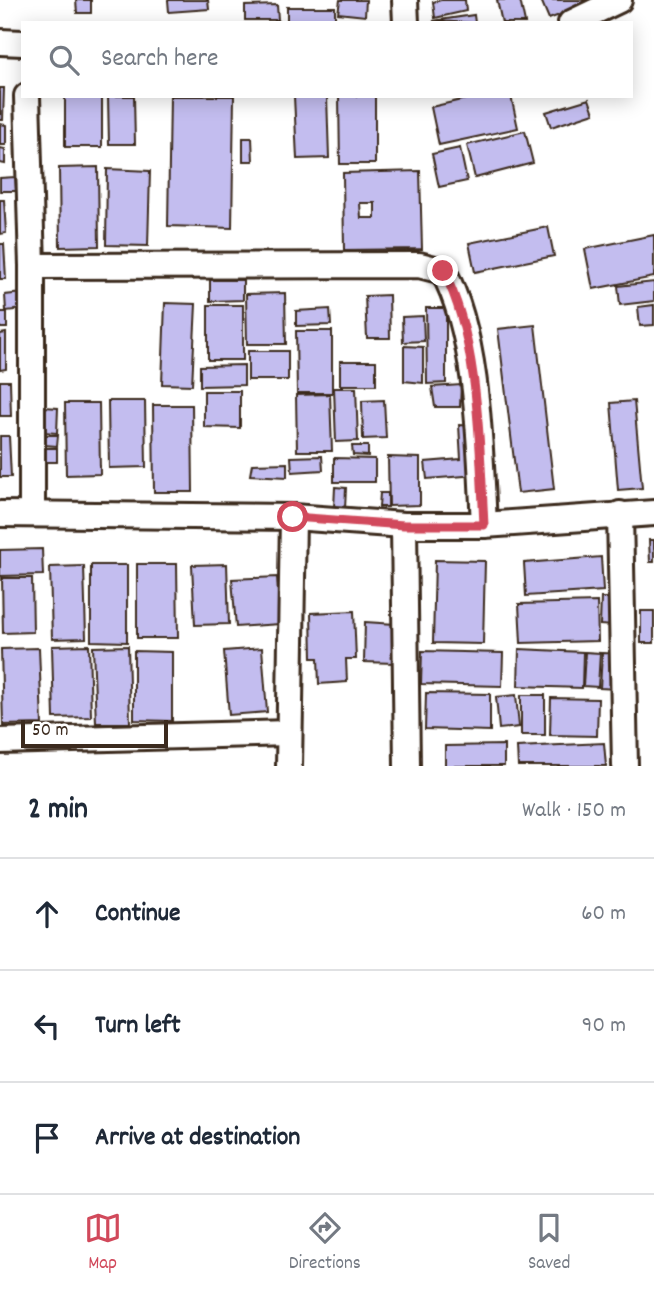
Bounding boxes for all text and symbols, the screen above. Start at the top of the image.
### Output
search box [21,21,633,98]
icon: search [45,41,83,79]
text: Search here [101,41,219,78]
route end [427,255,458,286]
route start [277,501,308,532]
scale bar [21,717,168,749]
text: 50 m [32,718,69,745]
text: 2 min [28,790,88,833]
text: Walk · 150 m [522,795,626,828]
icon: ahead [28,895,66,933]
text: Continue [95,896,180,933]
text: 60 m [581,898,626,931]
icon: left [28,1007,66,1045]
text: Turn left [95,1008,181,1045]
text: 90 m [582,1010,626,1043]
icon: arrive [28,1119,66,1157]
text: Arrive at destination [95,1120,300,1157]
tab: Map [84,1209,122,1278]
tab: Directions [289,1209,361,1278]
tab: Saved [528,1209,570,1278]

